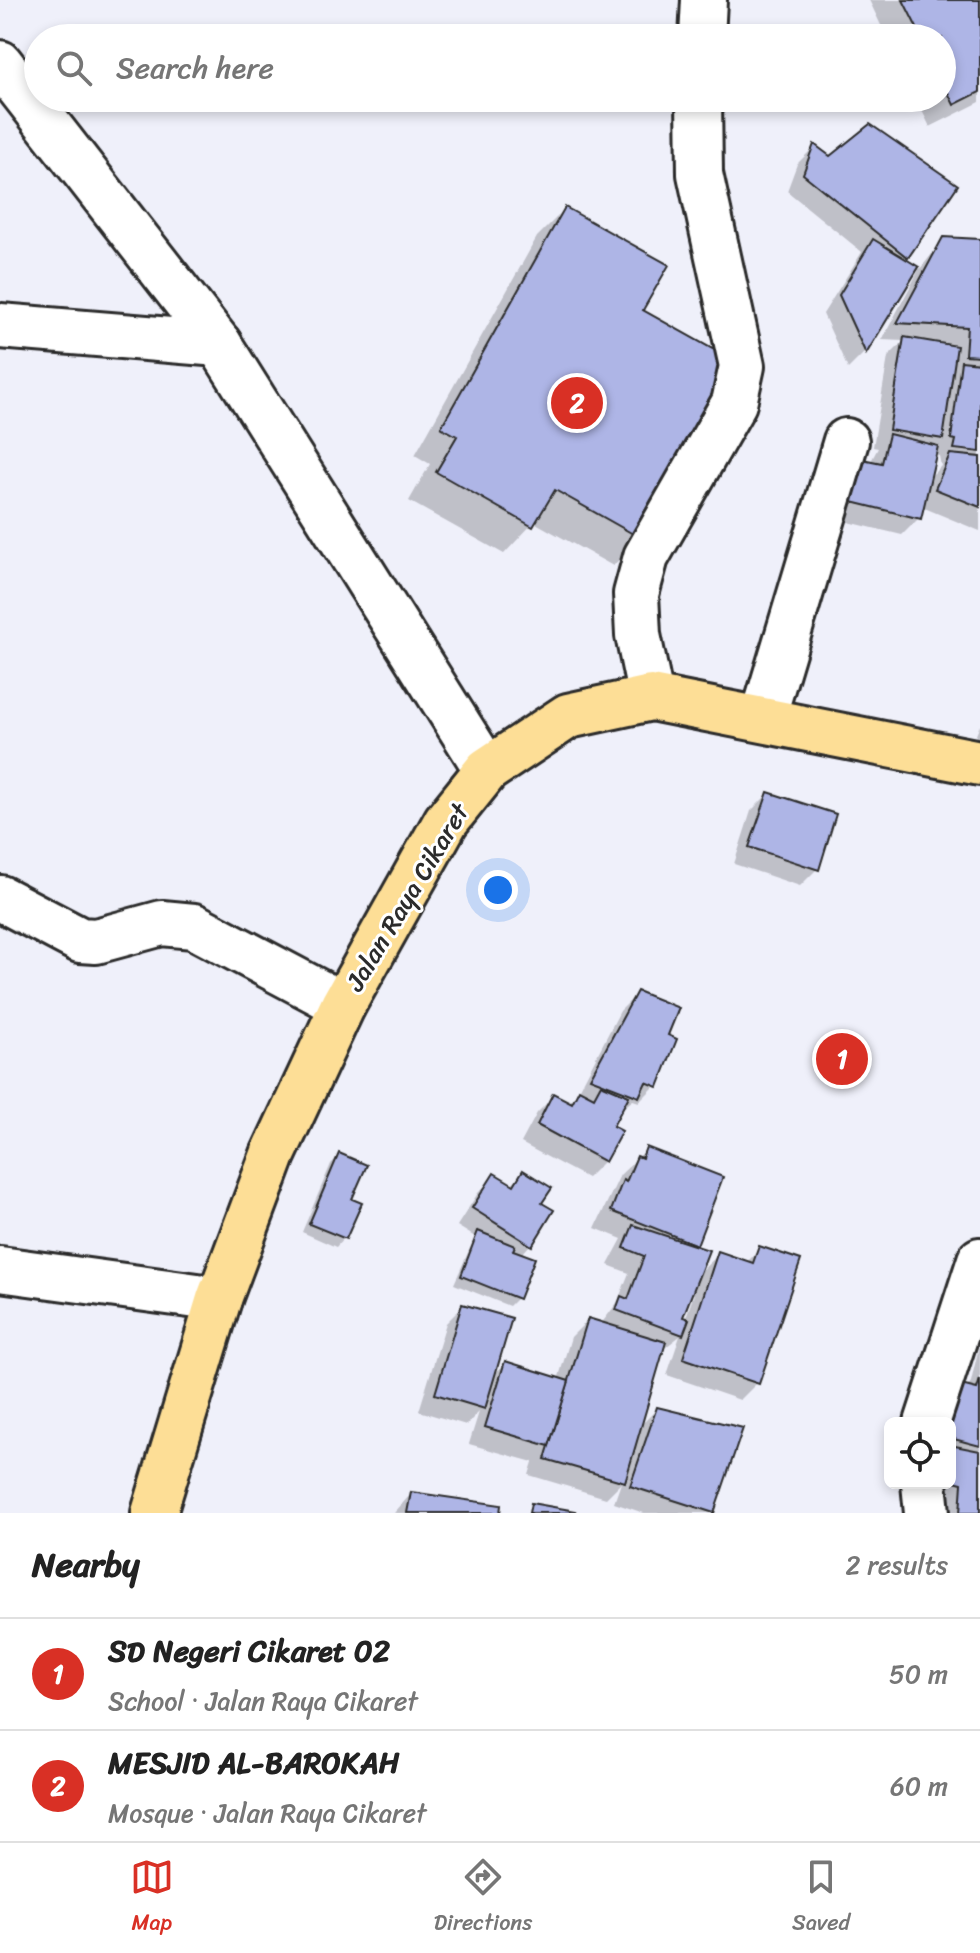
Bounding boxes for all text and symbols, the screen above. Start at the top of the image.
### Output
search box [24,24,956,112]
text: Search here [116,41,274,95]
icon: search [52,46,96,90]
pin: 2 [551,373,603,433]
street label: Jalan Raya Cikaret [332,793,482,1001]
your location [478,870,518,910]
pin: 1 [816,1029,868,1089]
map controls [884,1417,956,1489]
button: locate [884,1417,956,1489]
text: Nearby [32,1535,140,1595]
text: 2 results [846,1542,948,1588]
text: SD Negeri Cikaret 02 [108,1624,390,1678]
text: 1 [52,1651,64,1697]
text: 50 m [889,1651,948,1697]
text: School · Jalan Raya Cikaret [108,1678,418,1724]
text: MESJID AL-BAROKAH [108,1736,400,1790]
text: 2 [50,1763,66,1809]
text: 60 m [890,1763,948,1809]
text: Mosque · Jalan Raya Cikaret [108,1790,427,1836]
tab: Map [130,1855,174,1942]
tab: Directions [434,1855,532,1942]
tab: Saved [792,1855,850,1942]

